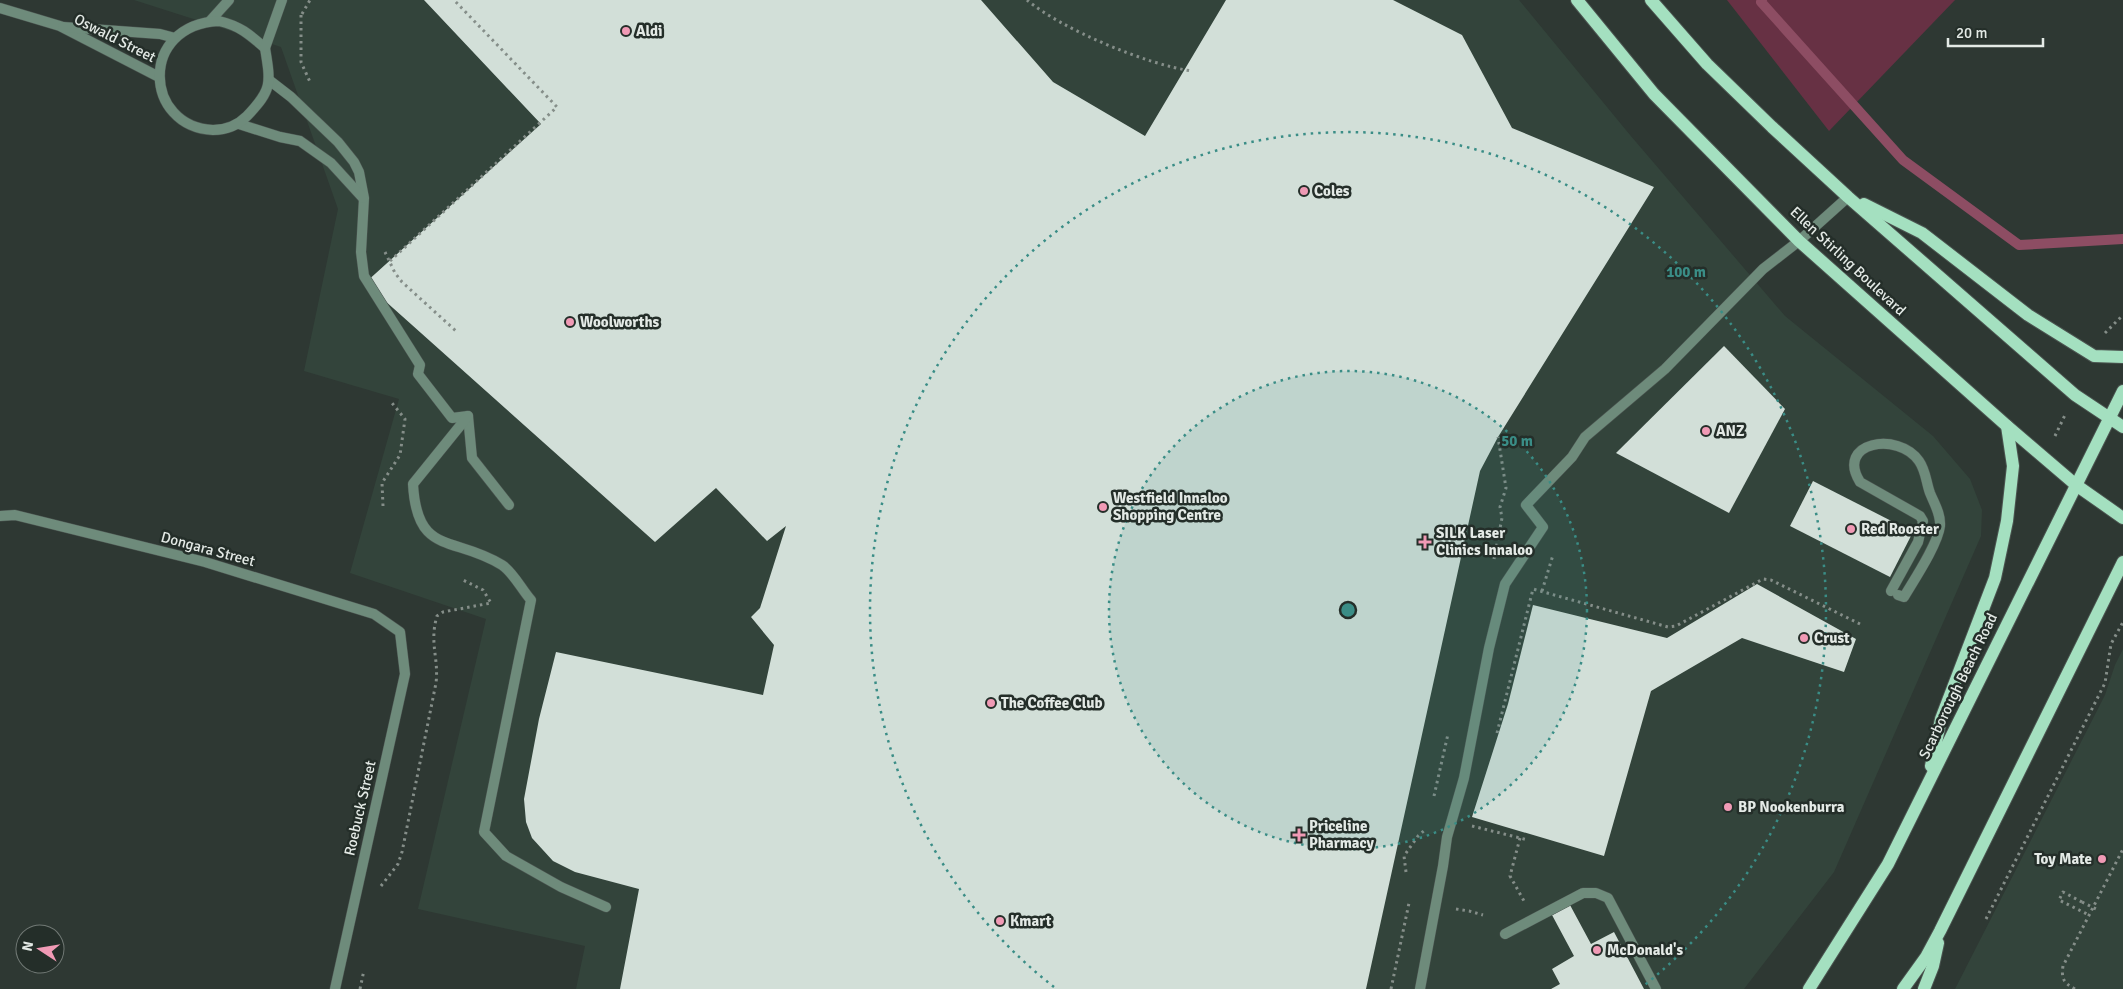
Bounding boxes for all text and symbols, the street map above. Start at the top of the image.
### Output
street label: Oswald Street [71,10,159,66]
scale bar [1948,15,2043,47]
place label: Aldi [636,22,663,40]
text: 20 m [1956,24,1987,42]
marker: Aldi [620,25,632,37]
place label: Coles [1314,182,1350,200]
marker: Coles [1298,185,1310,197]
street label: Ellen Stirling Boulevard [1786,203,1910,319]
text: 100 m [1666,263,1706,281]
place label: Woolworths [580,313,660,331]
marker: Woolworths [564,316,576,328]
place label: ANZ [1716,422,1745,440]
marker: ANZ [1700,425,1712,437]
text: 50 m [1501,432,1533,450]
place label: Westfield Innaloo Shopping Centre [1113,489,1228,524]
marker: Westfield Innaloo Shopping Centre [1097,501,1109,513]
place label: Red Rooster [1861,520,1939,538]
marker: Red Rooster [1845,523,1857,535]
place label: SILK Laser Clinics Innaloo [1436,524,1533,559]
street label: Dongara Street [159,528,257,570]
marker: SILK Laser Clinics Innaloo [1418,535,1432,549]
centre of rings [1339,601,1357,619]
street label: Scarborough Beach Road [1915,610,2001,762]
place label: Crust [1814,629,1850,647]
marker: Crust [1798,632,1810,644]
place label: The Coffee Club [1001,694,1102,712]
marker: The Coffee Club [985,697,997,709]
street label: Roebuck Street [340,759,380,857]
place label: BP Nookenburra [1738,798,1845,816]
marker: BP Nookenburra [1722,801,1734,813]
place label: Priceline Pharmacy [1309,817,1374,852]
marker: Priceline Pharmacy [1293,829,1305,841]
place label: Toy Mate [2034,850,2092,868]
marker: Toy Mate [2096,853,2108,865]
place label: Kmart [1010,912,1052,930]
marker: Kmart [994,915,1006,927]
north arrow [15,924,65,974]
text: N [18,940,37,953]
place label: McDonald's [1607,941,1684,959]
marker: McDonald's [1591,944,1603,956]

